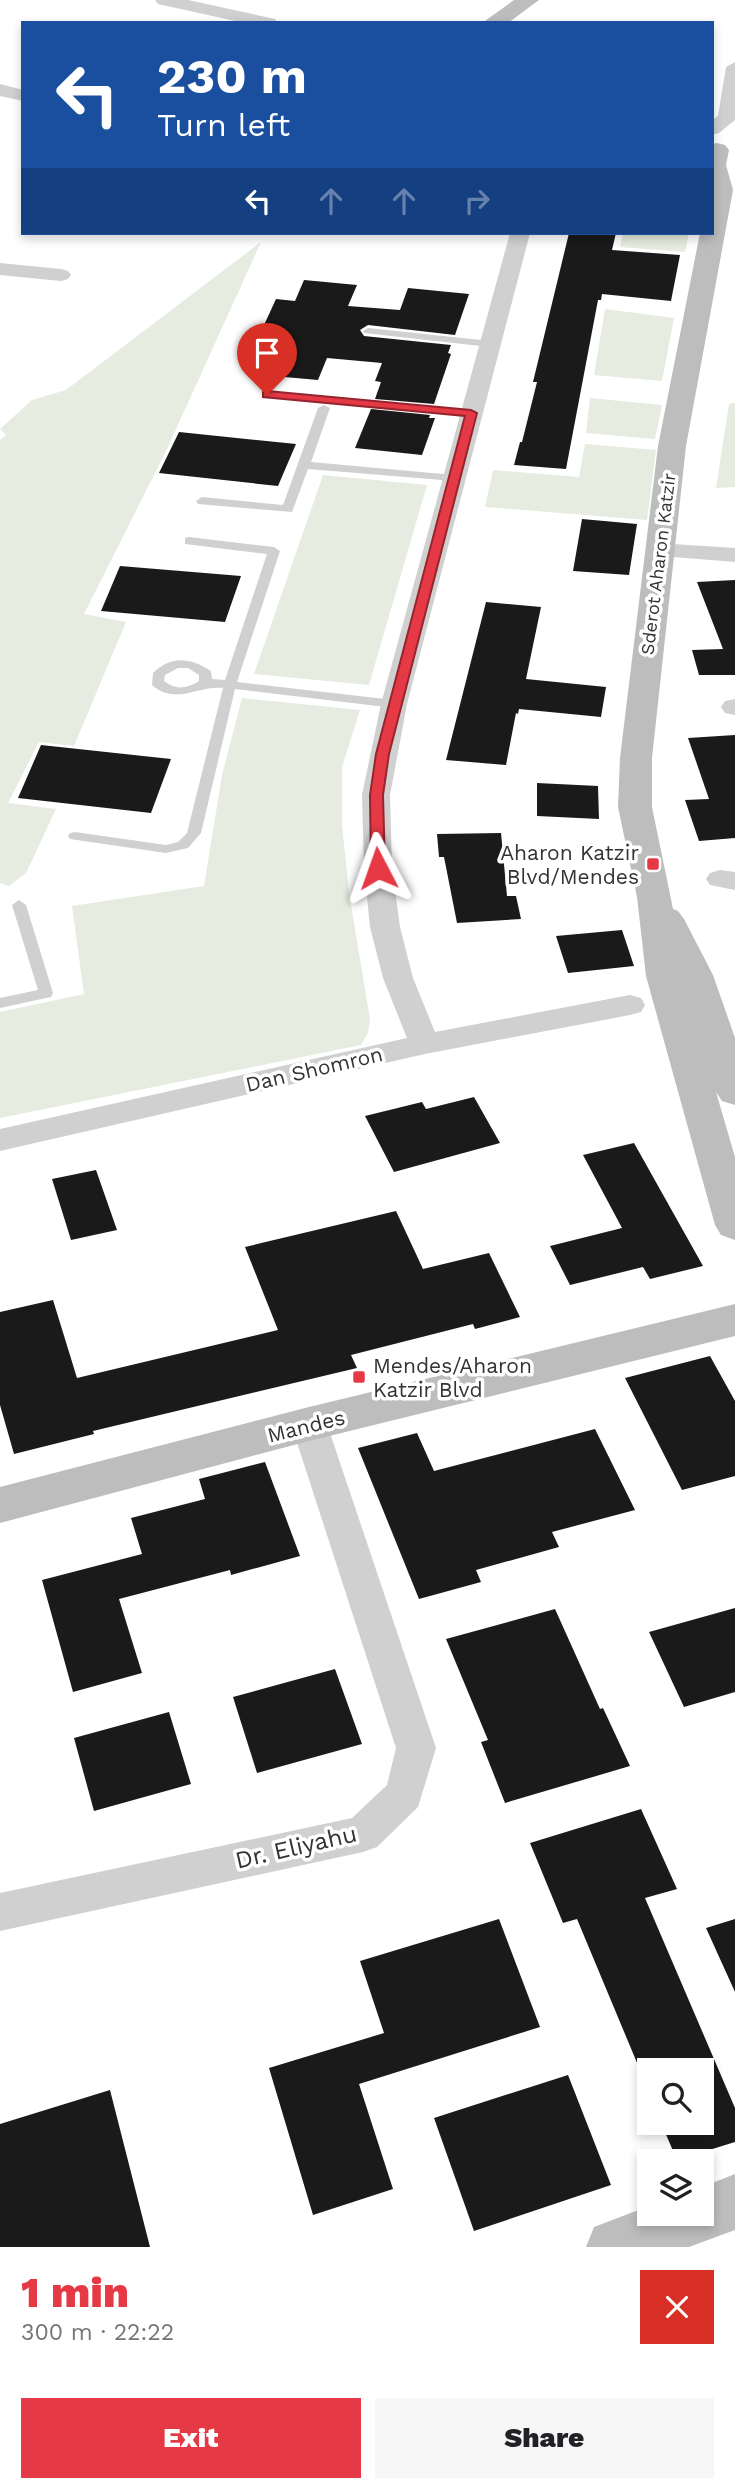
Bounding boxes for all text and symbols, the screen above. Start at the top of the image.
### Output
text: 230 m [157,47,307,105]
icon: left [42,49,133,140]
text: Turn left [157,106,290,144]
icon: left [239,182,277,220]
icon: ahead [312,182,350,220]
icon: ahead [385,182,423,220]
icon: right [458,182,496,220]
pin [237,323,297,395]
icon: arrive [248,334,286,372]
street label: Sderot Aharon Katzir [636,472,680,656]
position arrow [341,831,415,905]
place label: Aharon Katzir Blvd/Mendes [500,840,639,889]
marker: Aharon Katzir Blvd/Mendes [645,856,661,872]
street label: Dan Shomron [243,1041,385,1097]
place label: Mendes/Aharon Katzir Blvd [373,1353,532,1402]
marker: Mendes/Aharon Katzir Blvd [351,1369,367,1385]
street label: Mandes [265,1404,347,1448]
street label: Dr. Eliyahu [232,1819,360,1875]
map controls [637,2058,714,2226]
button: search [637,2058,714,2135]
button: layers [637,2149,714,2226]
text: 1 min [21,2268,129,2317]
button: close [640,2270,714,2344]
text: 300 m · 22:22 [21,2319,174,2346]
button: Exit [21,2398,361,2478]
button: Share [375,2398,714,2478]

